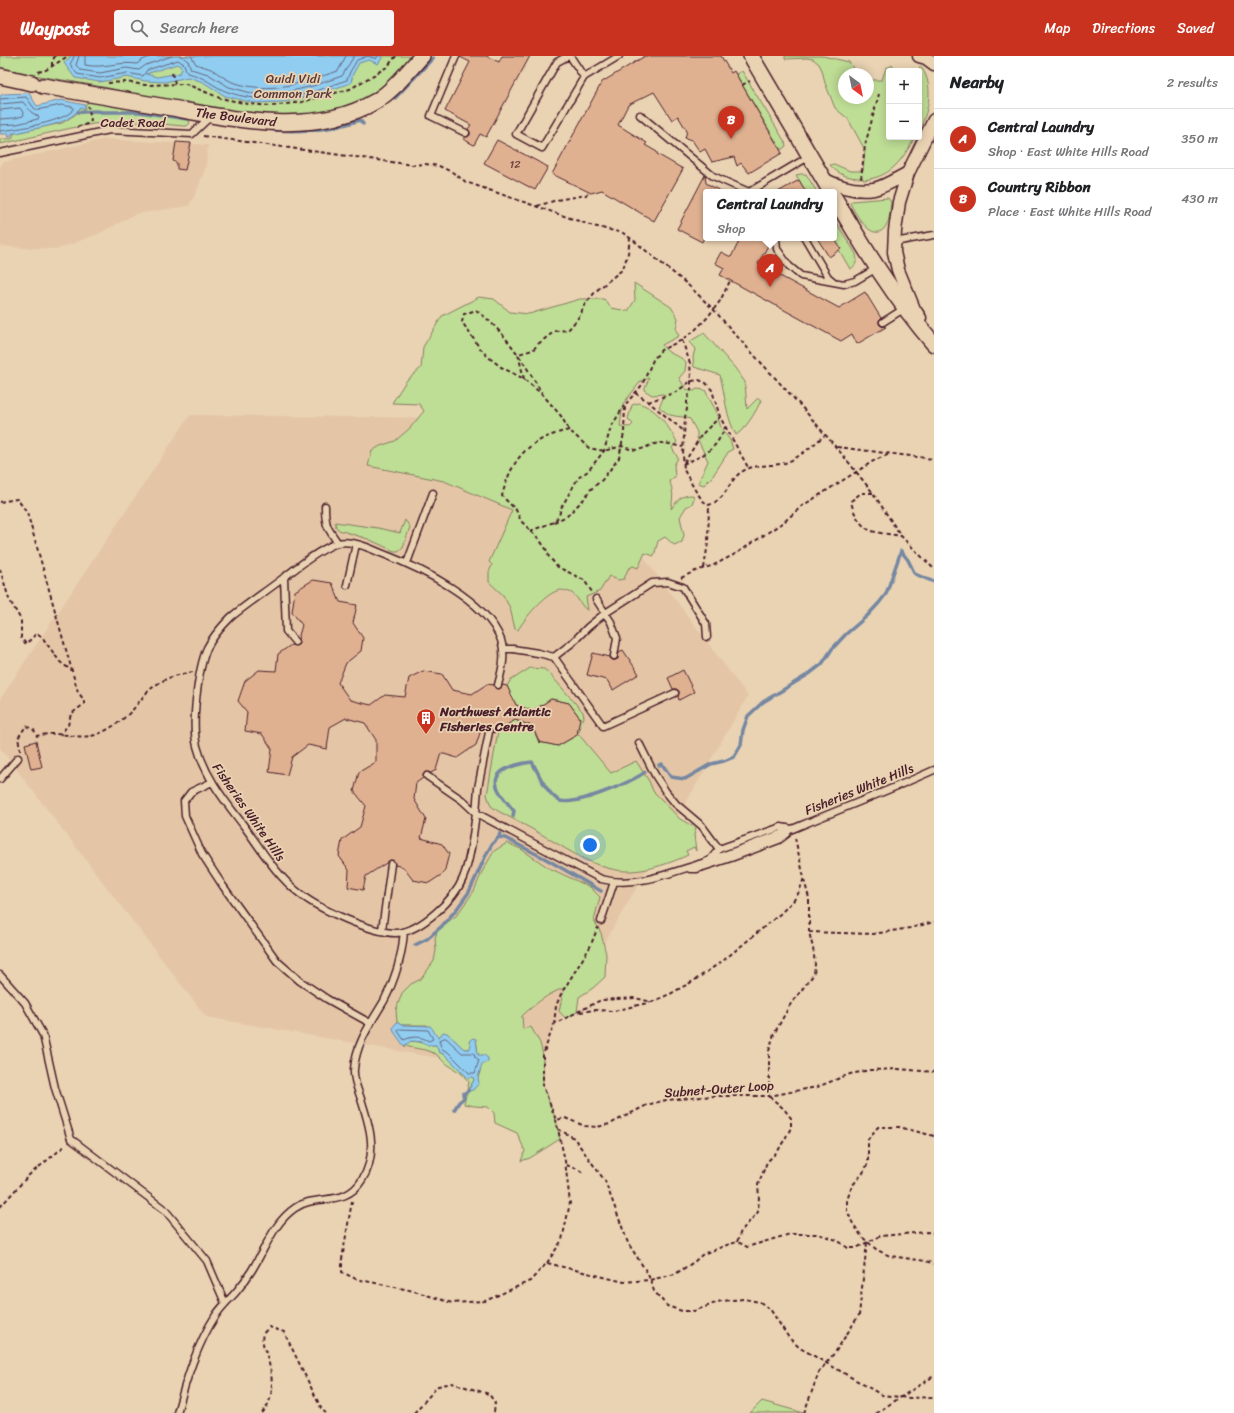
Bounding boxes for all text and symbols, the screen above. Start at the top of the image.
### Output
search box [114,10,394,46]
text: Waypost [20,12,90,45]
text: Search here [160,15,239,41]
text: Map [1044,16,1070,41]
text: Directions [1092,16,1155,41]
text: Saved [1177,16,1214,41]
icon: search [128,17,150,39]
park label: Quidi Vidi Common Park [254,67,332,105]
text: Nearby [950,67,1004,97]
north arrow [838,68,874,104]
map controls [886,68,922,140]
button: + [886,68,922,104]
text: 2 results [1167,71,1218,94]
street label: The Boulevard [194,101,279,133]
button: − [886,104,922,140]
pin: B [718,106,744,139]
street label: Cadet Road [101,111,167,134]
text: Central Laundry [988,114,1094,140]
text: A [959,127,967,150]
text: 350 m [1181,127,1218,150]
text: Shop · East White Hills Road [988,140,1149,163]
house number: 12 [509,155,521,174]
text: Country Ribbon [988,174,1090,200]
text: B [959,187,967,210]
text: 430 m [1181,187,1218,210]
popup [703,189,837,241]
text: Central Laundry [717,191,823,217]
text: Place · East White Hills Road [988,200,1151,223]
text: Shop [717,217,745,240]
pin: A [757,254,783,287]
place label: Northwest Atlantic Fisheries Centre [439,700,551,738]
building icon: Northwest Atlantic Fisheries Centre [415,707,437,735]
street label: Fisheries White Hills [801,756,918,821]
street label: Fisheries White Hills [206,758,292,867]
your location [580,835,600,855]
street label: Subnet-Outer Loop [664,1074,775,1104]

